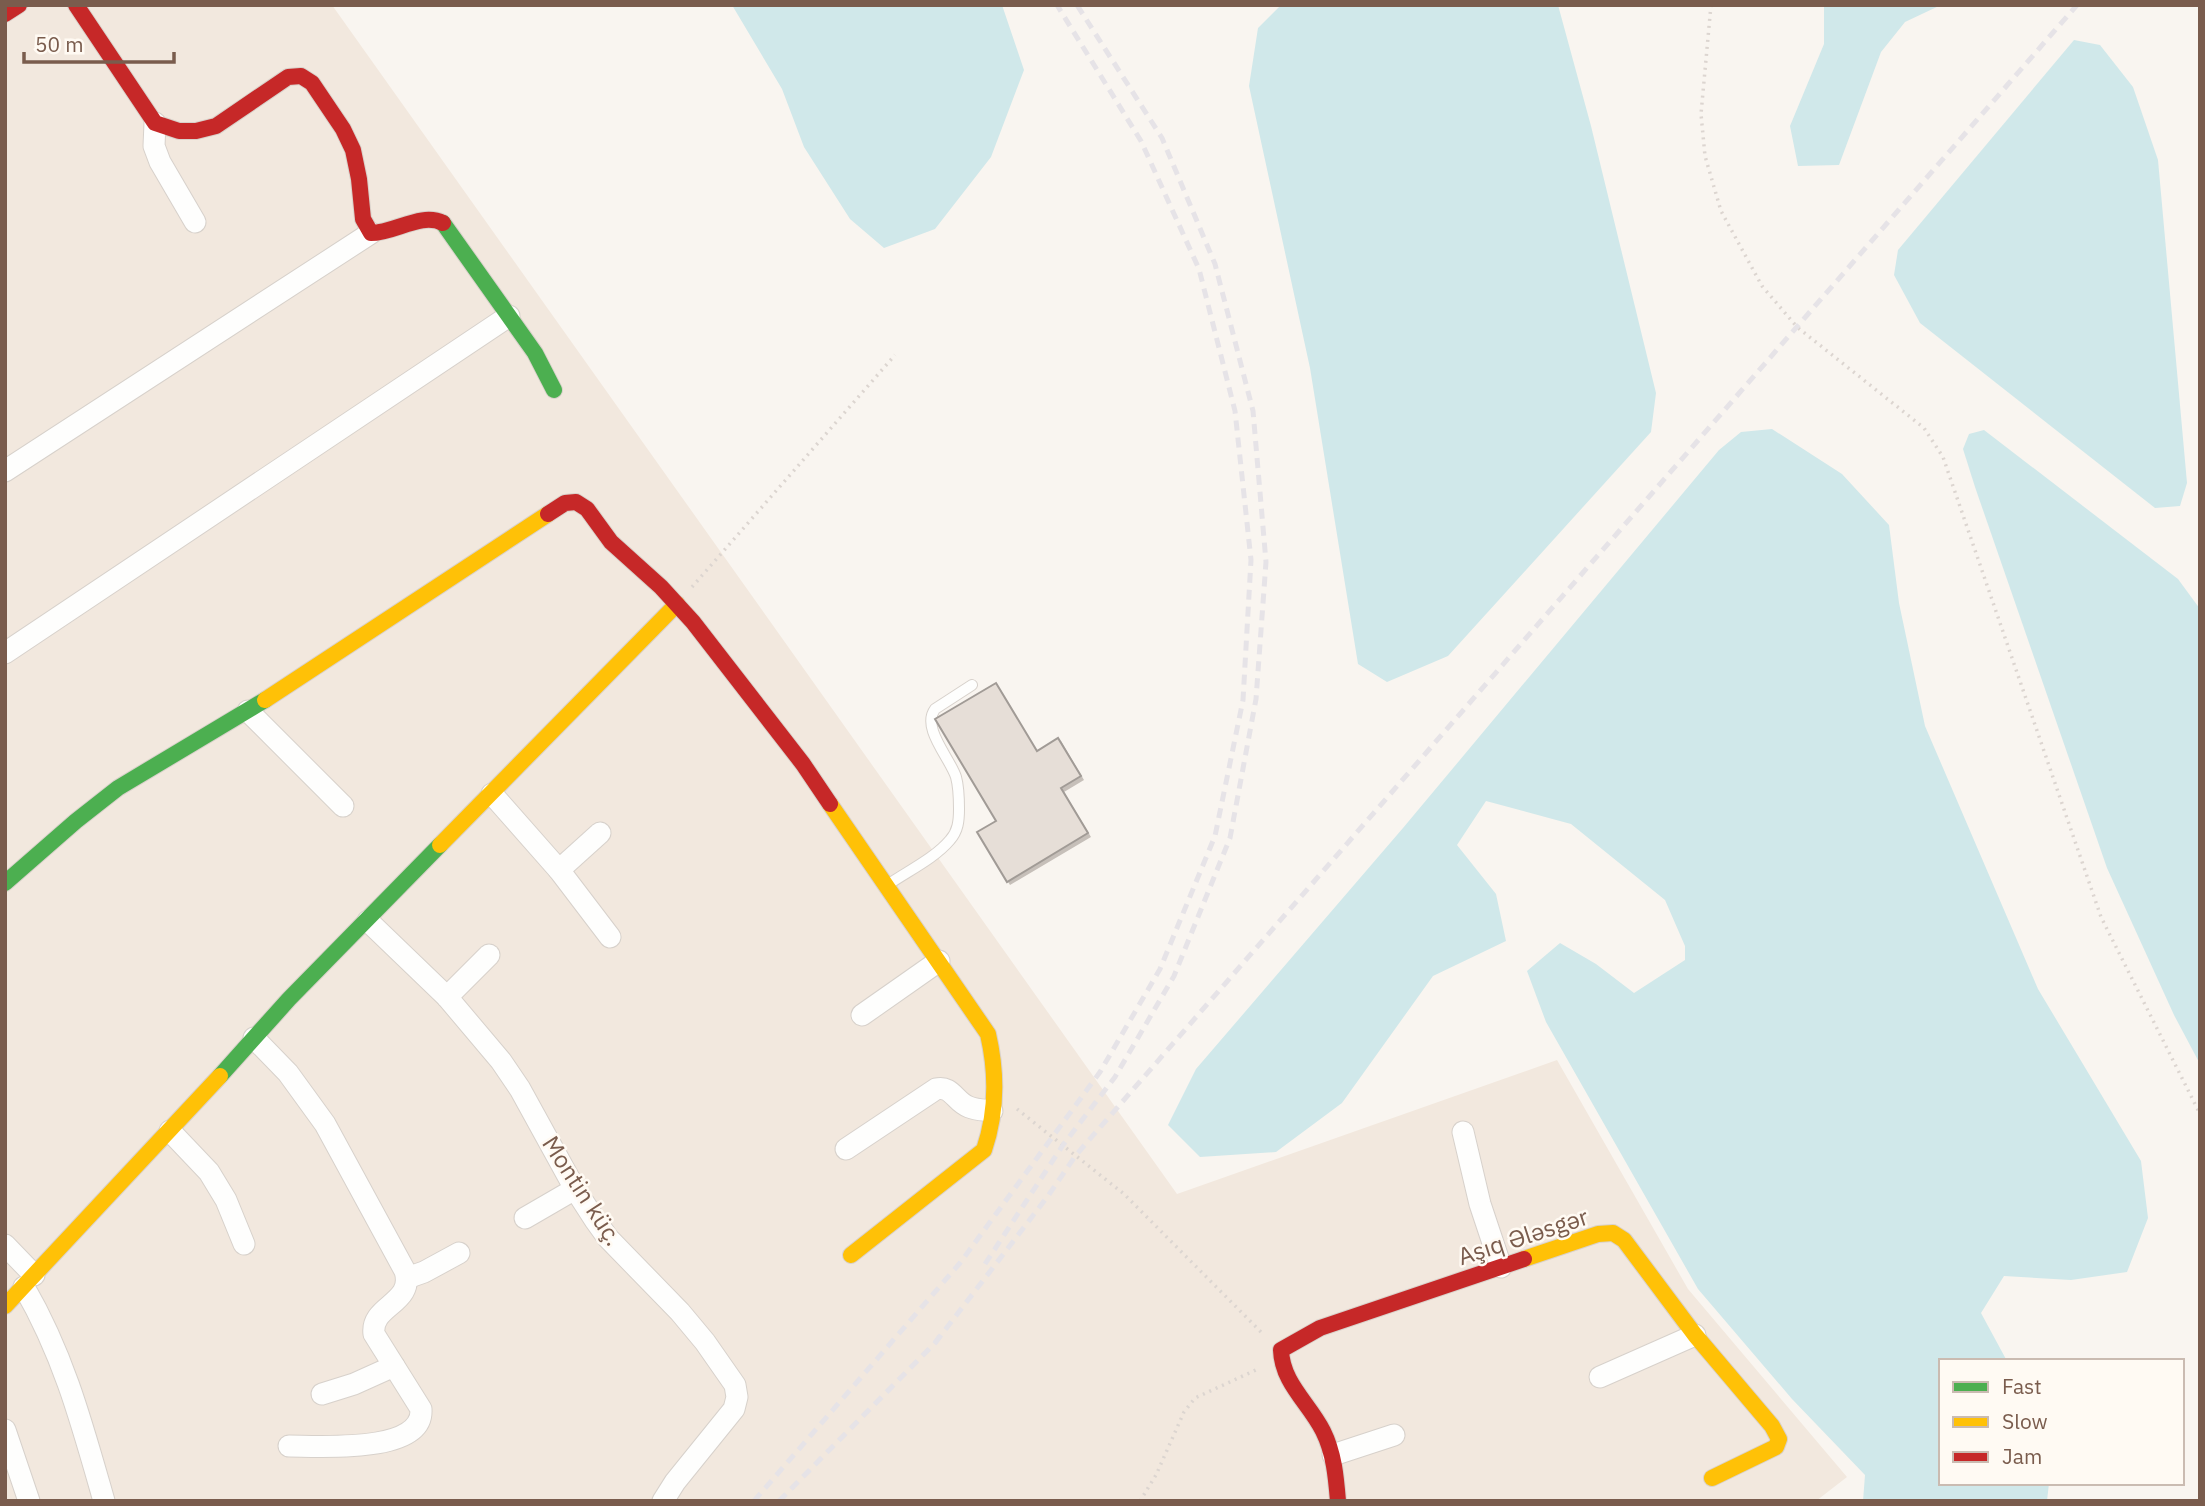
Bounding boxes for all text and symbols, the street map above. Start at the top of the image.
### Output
scale bar [24,21,175,65]
text: 50 m [35,30,84,58]
street label: Montin küç. [535,1129,630,1252]
street label: Aşıq Ələsgər [1453,1200,1592,1272]
legend [1939,1359,2184,1485]
text: Fast [2002,1372,2042,1400]
text: Slow [2002,1407,2048,1435]
text: Jam [2002,1442,2042,1470]

